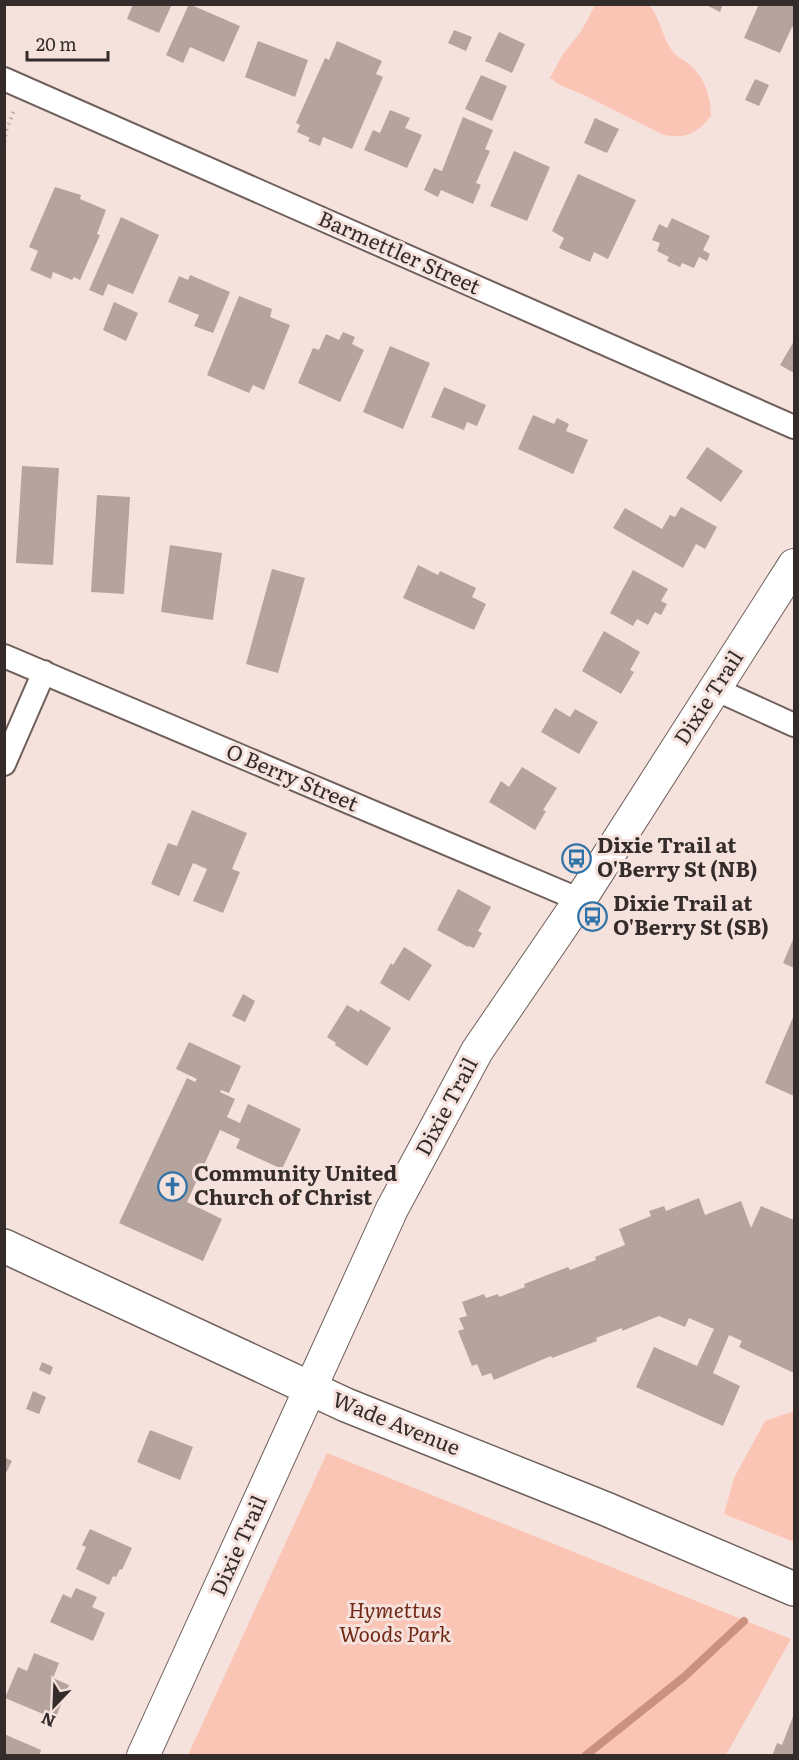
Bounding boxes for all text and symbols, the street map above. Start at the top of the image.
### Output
scale bar [27,24,108,62]
text: 20 m [36,30,77,57]
street label: Barmettler Street [314,201,486,301]
street label: Dixie Trail [665,643,749,750]
street label: O Berry Street [222,734,364,818]
place label: Dixie Trail at O'Berry St (NB) [597,828,757,883]
bus stop icon: Dixie Trail at O'Berry St (NB) [560,842,592,874]
place label: Dixie Trail at O'Berry St (SB) [613,886,769,941]
bus stop icon: Dixie Trail at O'Berry St (SB) [576,900,608,932]
street label: Dixie Trail [406,1051,484,1160]
place label: Community United Church of Christ [194,1156,397,1211]
church icon: Community United Church of Christ [157,1170,189,1202]
street label: Wade Avenue [328,1382,466,1461]
street label: Dixie Trail [201,1490,273,1600]
park label: Hymettus Woods Park [339,1593,452,1648]
north arrow [24,1676,84,1736]
text: N [37,1707,59,1734]

